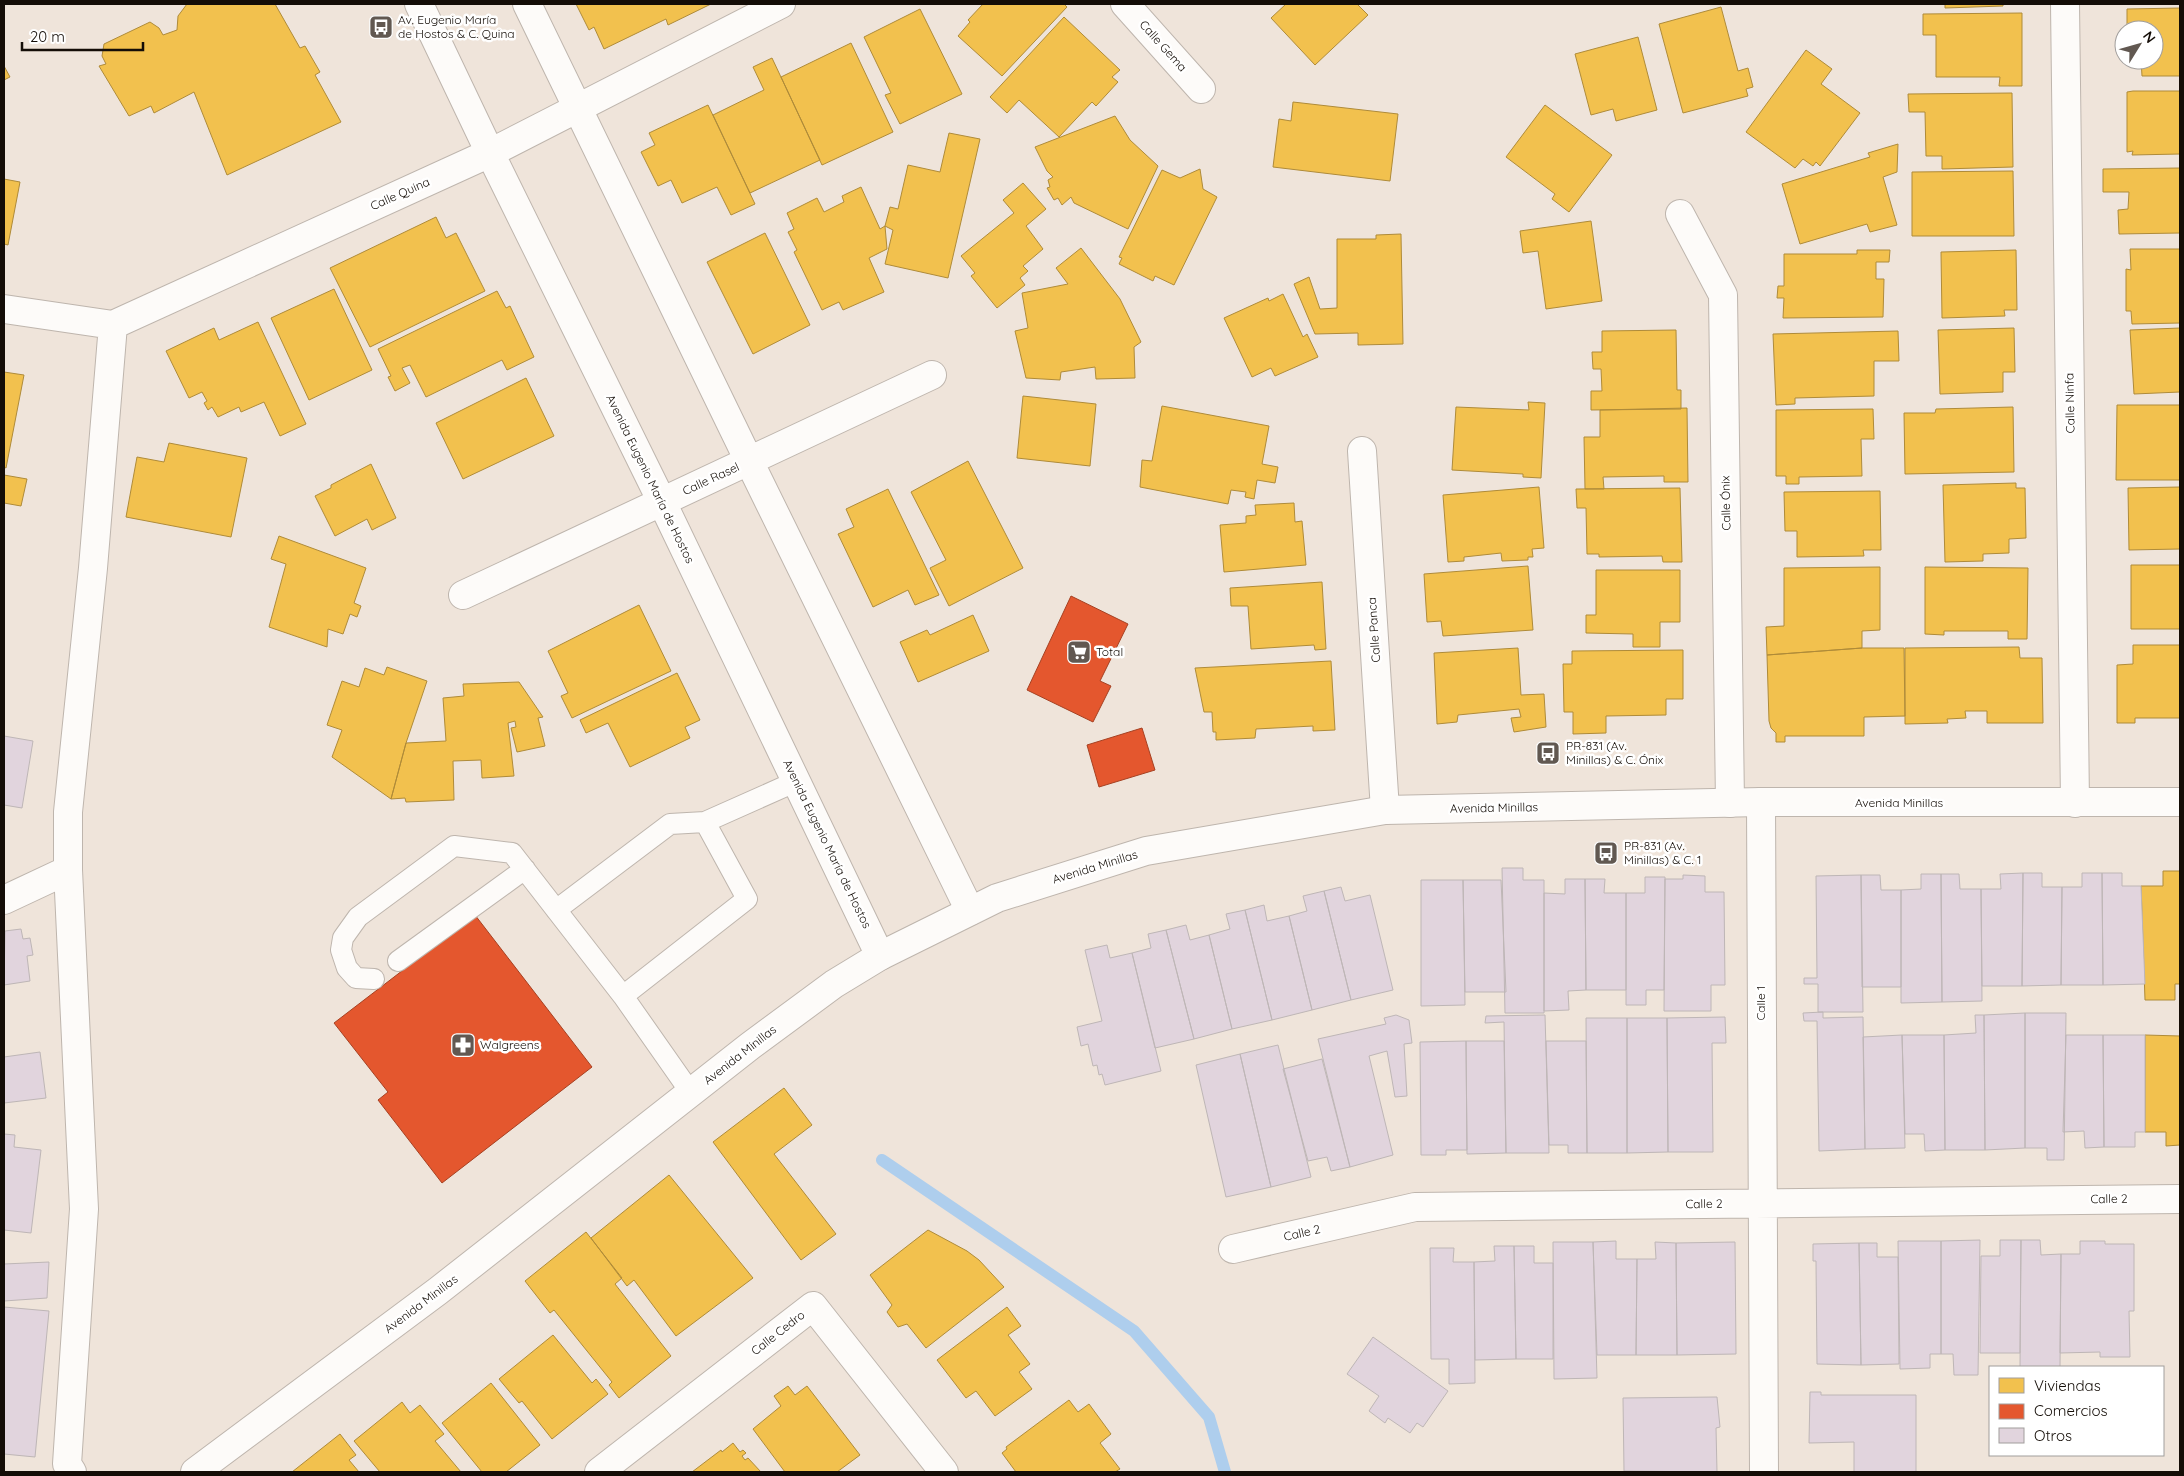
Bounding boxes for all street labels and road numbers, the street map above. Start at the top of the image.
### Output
street label: Calle Gema [1136,17,1190,74]
street label: Calle Quina [368,174,432,213]
street label: Calle Ninfa [2061,373,2078,433]
street label: Avenida Eugenio María de Hostos [603,392,698,566]
street label: Calle Rasel [680,459,742,498]
street label: Calle Ónix [1718,475,1733,531]
street label: Calle Panca [1364,597,1383,663]
street label: Avenida Eugenio María de Hostos [780,757,875,931]
street label: Avenida Minillas [1855,795,1943,810]
street label: Avenida Minillas [1450,799,1539,816]
street label: Avenida Minillas [1050,846,1140,887]
street label: Calle 1 [1753,985,1768,1021]
street label: Avenida Minillas [700,1021,779,1088]
street label: Calle 2 [2090,1191,2128,1206]
street label: Calle 2 [1685,1196,1723,1211]
street label: Calle 2 [1282,1221,1322,1244]
street label: Avenida Minillas [381,1271,461,1336]
street label: Calle Cedro [748,1307,808,1358]

